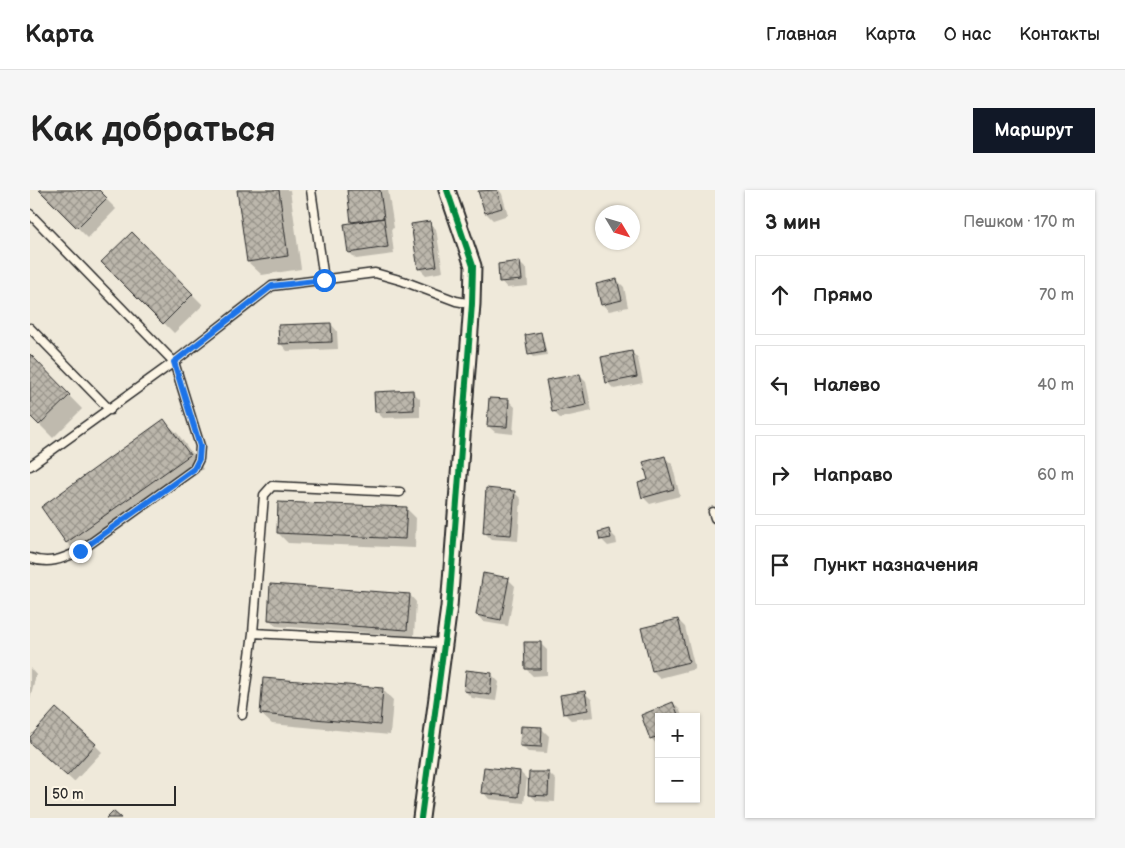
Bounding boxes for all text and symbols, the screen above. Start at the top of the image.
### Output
text: Карта [25,20,94,49]
text: Главная [766,24,837,45]
text: Карта [865,24,916,45]
text: О нас [944,24,991,45]
text: Контакты [1019,24,1100,45]
button: Маршрут [973,108,1095,153]
text: Как добраться [30,109,276,152]
north arrow [595,205,640,250]
text: 3 мин [765,210,821,235]
text: Пешком · 170 m [963,213,1075,232]
route start [313,269,336,292]
icon: ahead [766,281,794,309]
text: Прямо [813,284,873,307]
text: 70 m [1039,286,1074,305]
icon: left [766,371,794,399]
text: Налево [813,374,880,397]
text: 40 m [1037,376,1074,395]
icon: right [766,461,794,489]
text: Направо [813,464,893,487]
text: 60 m [1037,466,1074,485]
route end [69,540,92,563]
icon: arrive [766,551,794,579]
text: Пункт назначения [813,554,978,577]
map controls [655,713,700,803]
button: + [655,713,700,758]
button: − [655,758,700,803]
scale bar [45,783,176,806]
text: 50 m [52,786,84,803]

